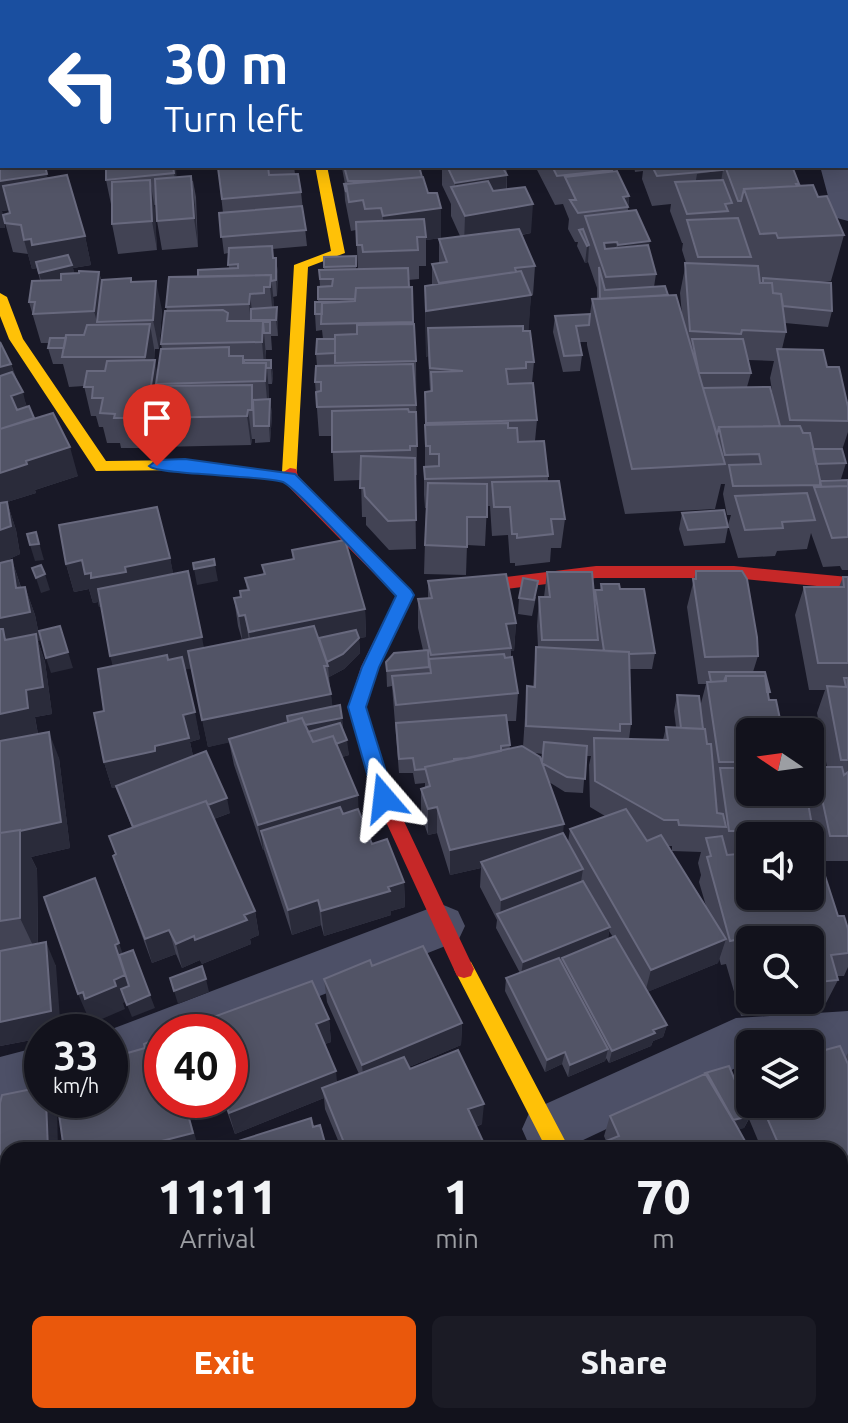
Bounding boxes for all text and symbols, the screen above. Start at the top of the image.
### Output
icon: left [32,32,136,136]
text: 30 m [164,32,289,95]
text: Turn left [164,98,303,139]
pin [123,384,191,466]
icon: arrive [135,396,179,440]
north arrow [736,718,824,806]
map controls [736,718,824,1118]
position arrow [342,756,426,840]
button: sound [736,822,824,910]
button: search [736,926,824,1014]
speed limit sign: 40 [144,1014,248,1118]
button: layers [736,1030,824,1118]
text: 33 [53,1033,99,1078]
text: km/h [53,1074,99,1097]
text: 11:11 [158,1169,278,1223]
text: 1 [443,1169,471,1223]
text: 70 [636,1169,690,1223]
text: Arrival [180,1224,255,1253]
text: min [435,1224,479,1253]
text: m [652,1224,675,1253]
button: Exit [32,1316,416,1408]
button: Share [432,1316,816,1408]

